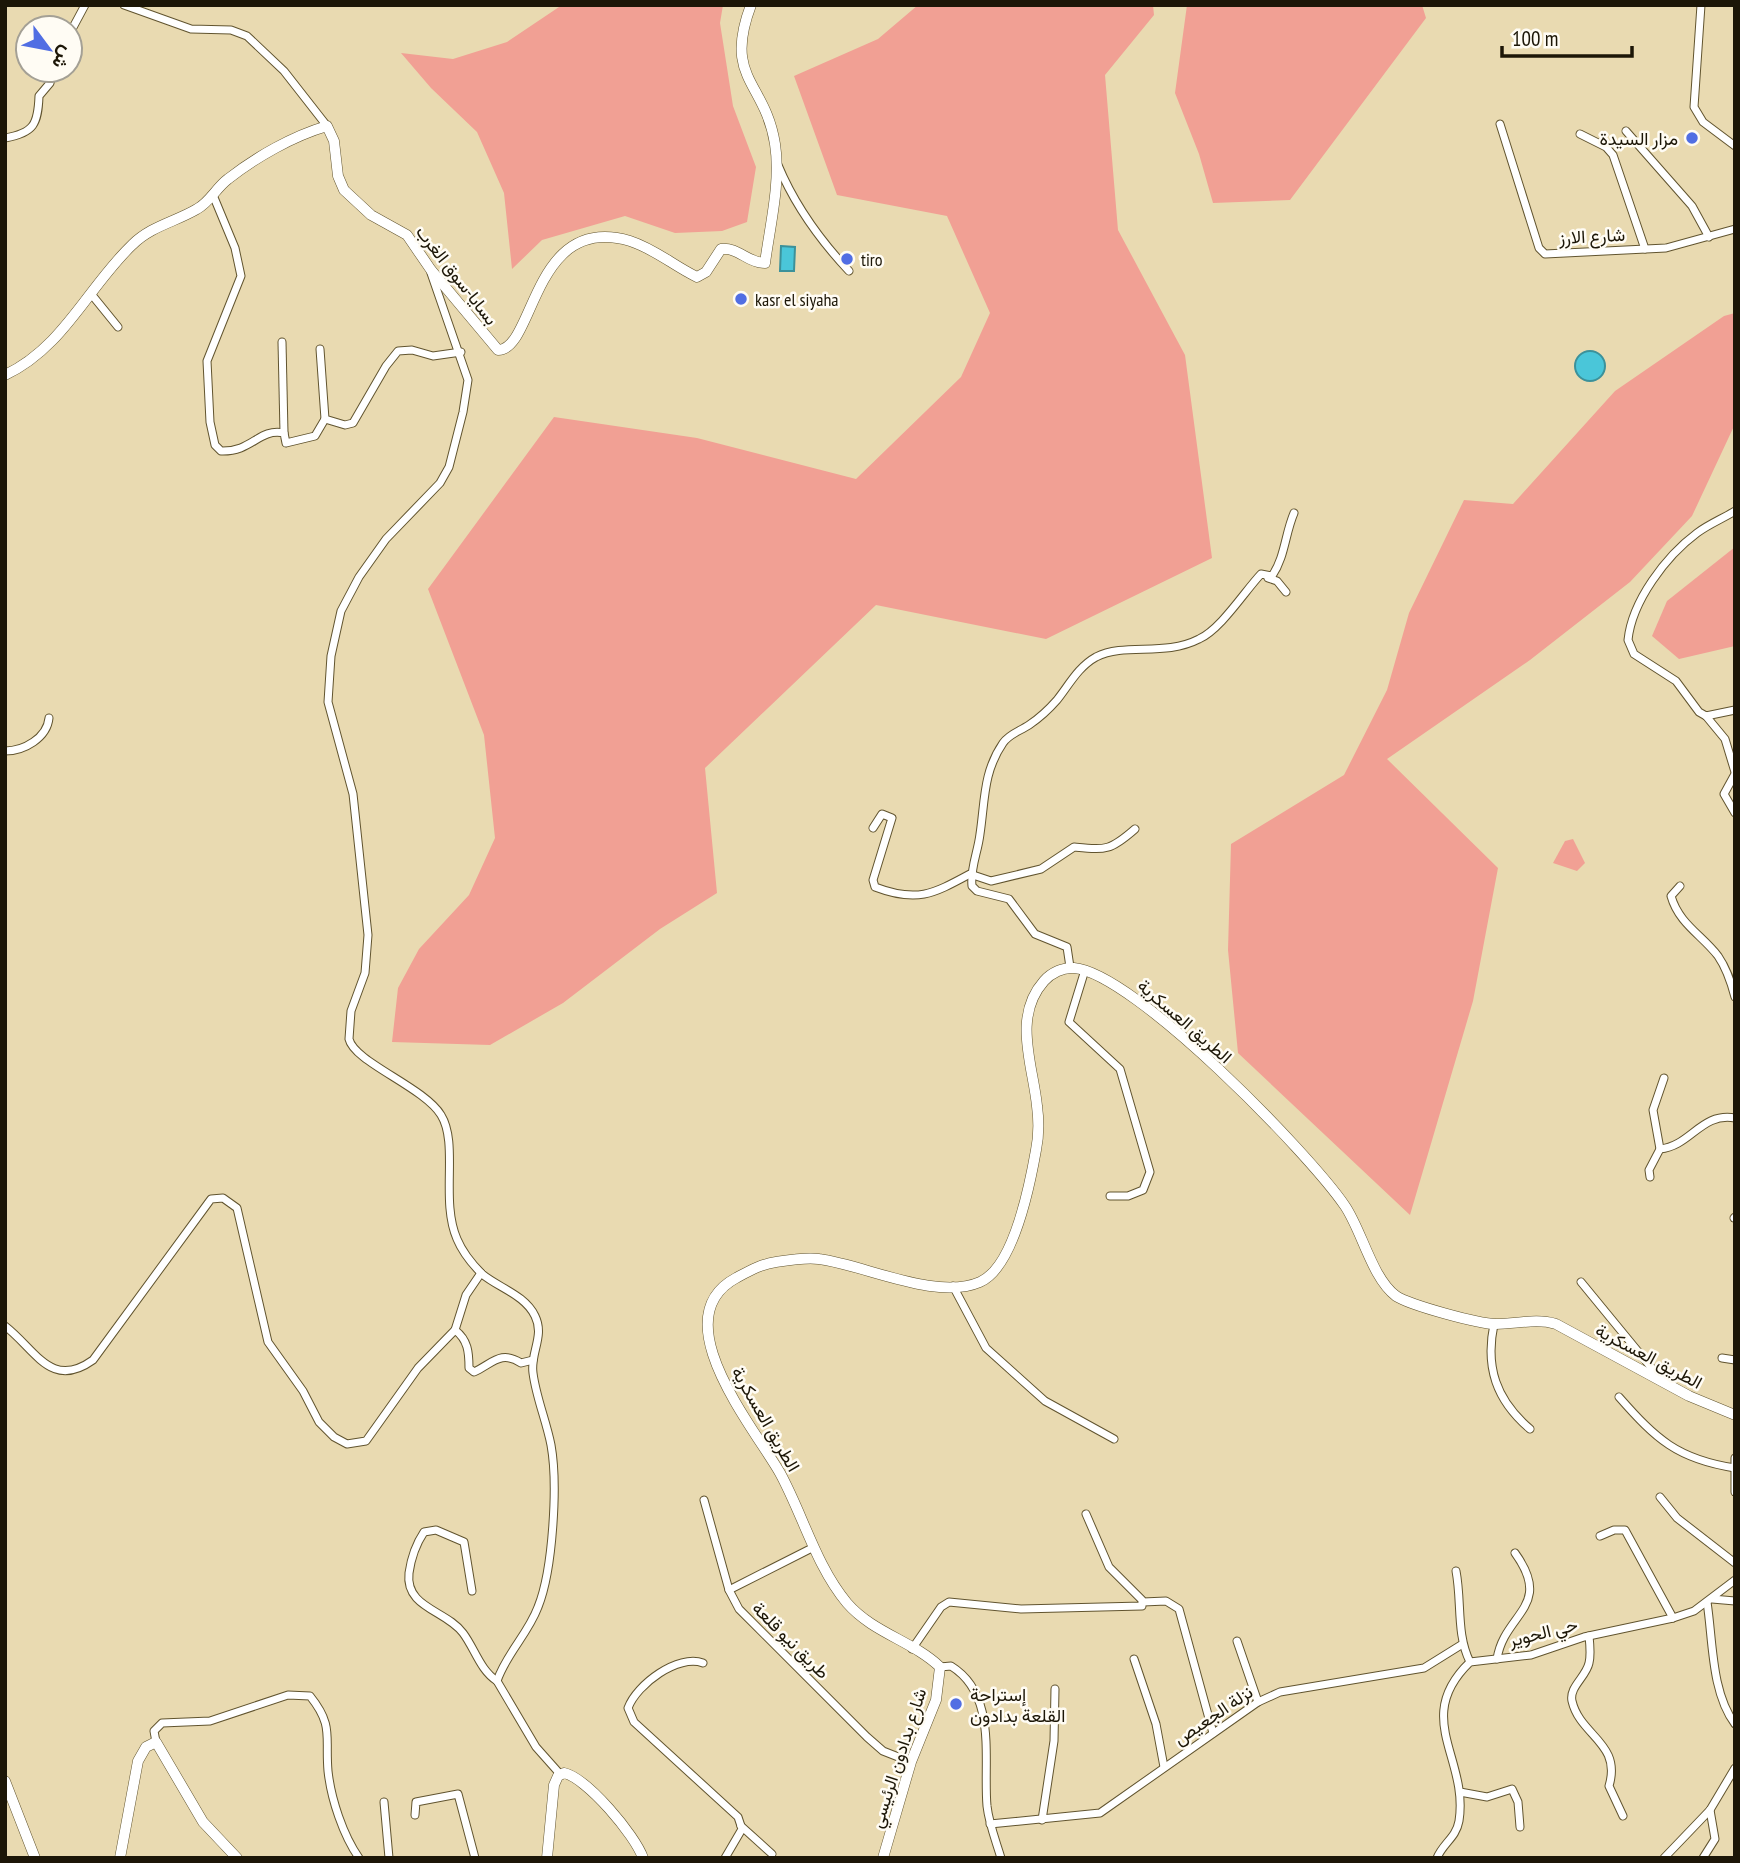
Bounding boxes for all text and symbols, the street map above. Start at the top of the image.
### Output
north arrow [14,14,84,84]
scale bar [1502,14,1632,58]
text: 100 m [1512,25,1558,52]
text: ش [47,42,80,74]
place label: مزار السيدة [1599,127,1678,150]
marker: مزار السيدة [1684,130,1700,146]
street label: بسايا-سوق الغرب [411,221,503,329]
street label: شارع الارز [1557,223,1626,250]
place label: tiro [861,248,883,271]
marker: tiro [839,251,855,267]
place label: kasr el siyaha [755,288,839,311]
marker: kasr el siyaha [733,291,749,307]
street label: الطريق العسكرية [1133,974,1237,1068]
street label: الطريق العسكرية [1592,1318,1706,1394]
street label: الطريق العسكرية [727,1362,805,1476]
street label: طريق نيو قلعة [748,1597,834,1683]
street label: حي الحوير [1505,1612,1581,1656]
street label: نزلة الجعيص [1169,1680,1257,1750]
place label: إستراحة القلعة بدادون [970,1683,1065,1727]
street label: شارع بدادون الرئيسي [865,1685,935,1832]
marker: إستراحة القلعة بدادون [948,1696,964,1712]

